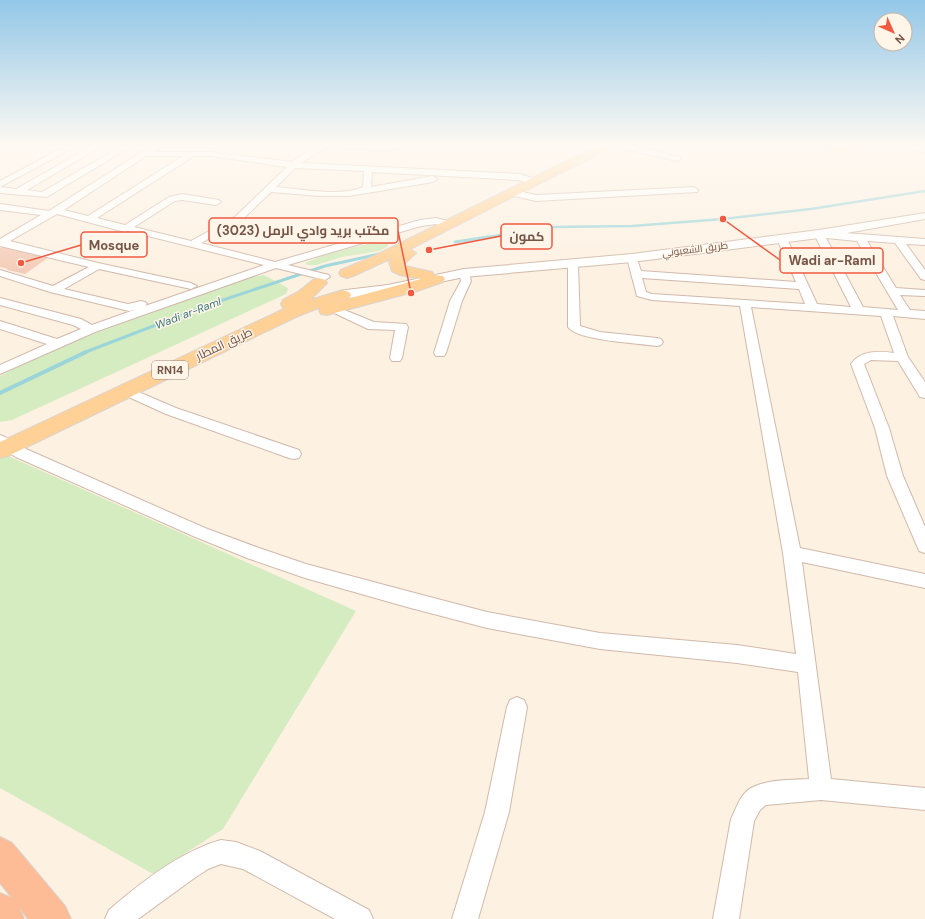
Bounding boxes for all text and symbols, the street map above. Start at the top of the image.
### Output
north arrow [873,12,913,52]
text: N [892,31,908,47]
callout: مكتب بريد وادي الرمل (3023) [209,218,398,243]
text: مكتب بريد وادي الرمل (3023) [217,222,389,242]
callout: كمون [501,224,552,249]
text: كمون [510,228,544,245]
callout: Mosque [81,232,147,257]
text: Mosque [89,237,140,254]
street label: طريق الشعبوني [661,239,729,260]
callout: Wadi ar-Raml [780,248,883,273]
text: Wadi ar-Raml [789,252,875,269]
water label: Wadi ar-Raml [153,294,223,332]
street label: طريق المطار [192,324,255,365]
road number: RN14 [152,361,188,379]

